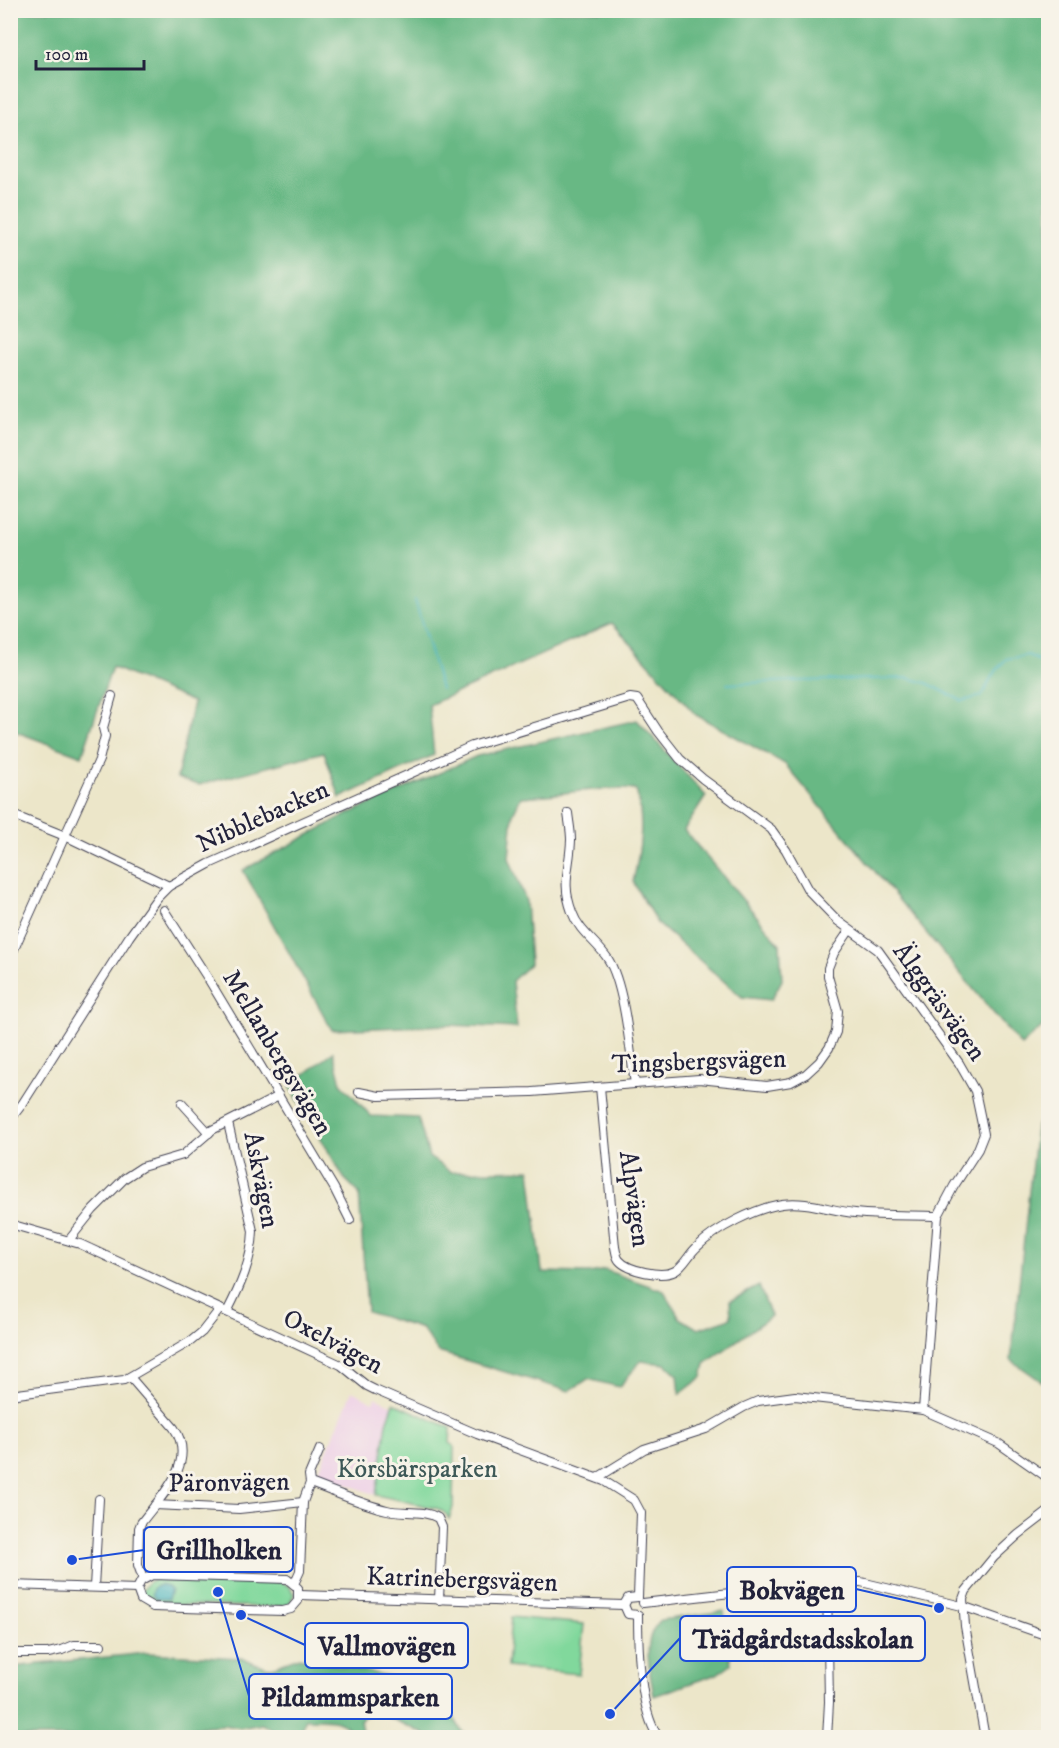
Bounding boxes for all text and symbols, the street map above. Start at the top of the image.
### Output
scale bar [36,33,144,71]
text: 100 m [45,44,88,66]
street label: Nibblebacken [192,773,335,861]
street label: Älggräsvägen [885,936,993,1068]
street label: Mellanbergsvägen [214,964,340,1142]
street label: Tingsbergsvägen [611,1042,787,1082]
street label: Askvägen [235,1129,287,1231]
street label: Alpvägen [611,1149,657,1250]
street label: Oxelvägen [277,1302,389,1382]
park label: Körsbärsparken [336,1453,498,1486]
street label: Päronvägen [168,1465,290,1501]
callout: Grillholken [144,1527,293,1572]
text: Grillholken [156,1534,283,1568]
street label: Katrinebergsvägen [366,1560,559,1600]
callout: Bokvägen [727,1567,856,1612]
text: Bokvägen [739,1574,846,1608]
callout: Trädgårdstadsskolan [680,1616,925,1661]
callout: Vallmovägen [305,1623,468,1668]
text: Trädgårdstadsskolan [691,1623,914,1657]
text: Vallmovägen [317,1630,457,1664]
callout: Pildammsparken [249,1674,452,1719]
text: Pildammsparken [261,1681,440,1715]

